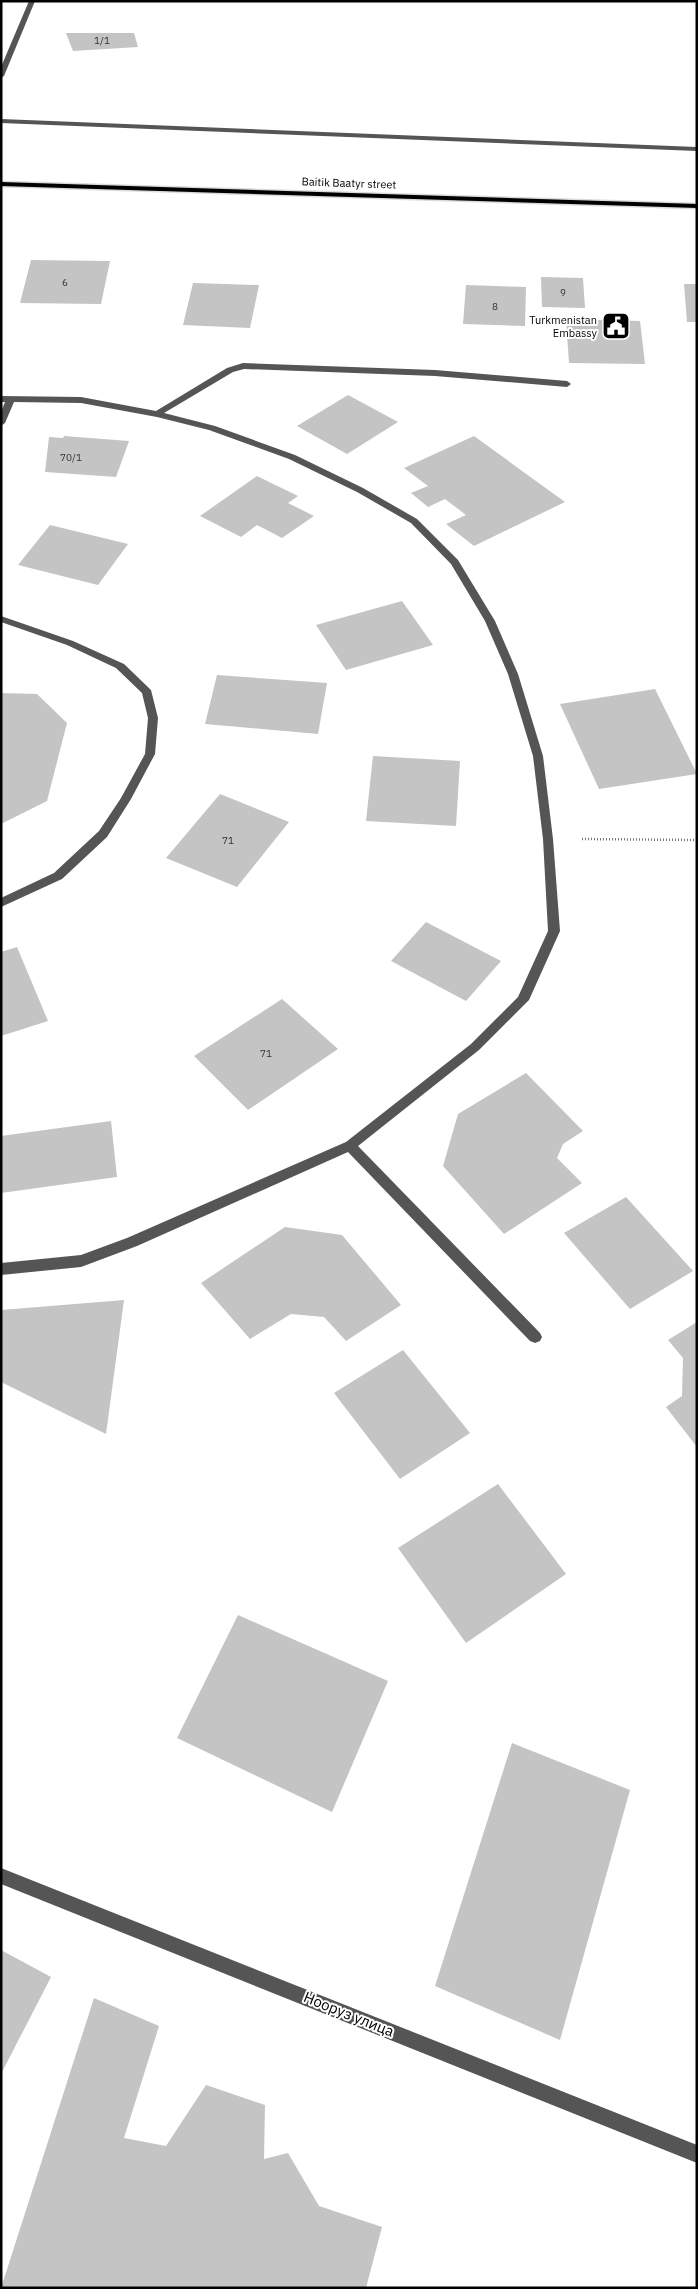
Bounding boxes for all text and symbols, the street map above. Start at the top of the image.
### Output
house number: 1/1 [94,34,110,47]
street label: Baitik Baatyr street [301,174,397,192]
house number: 6 [62,276,68,289]
house number: 9 [560,286,566,299]
house number: 8 [492,300,498,313]
public building icon: Turkmenistan Embassy [601,311,631,341]
place label: Turkmenistan Embassy [529,313,598,340]
house number: 70/1 [60,451,82,464]
house number: 71 [222,834,234,847]
house number: 71 [260,1047,272,1060]
street label: Нооруз улица [301,1987,397,2041]

